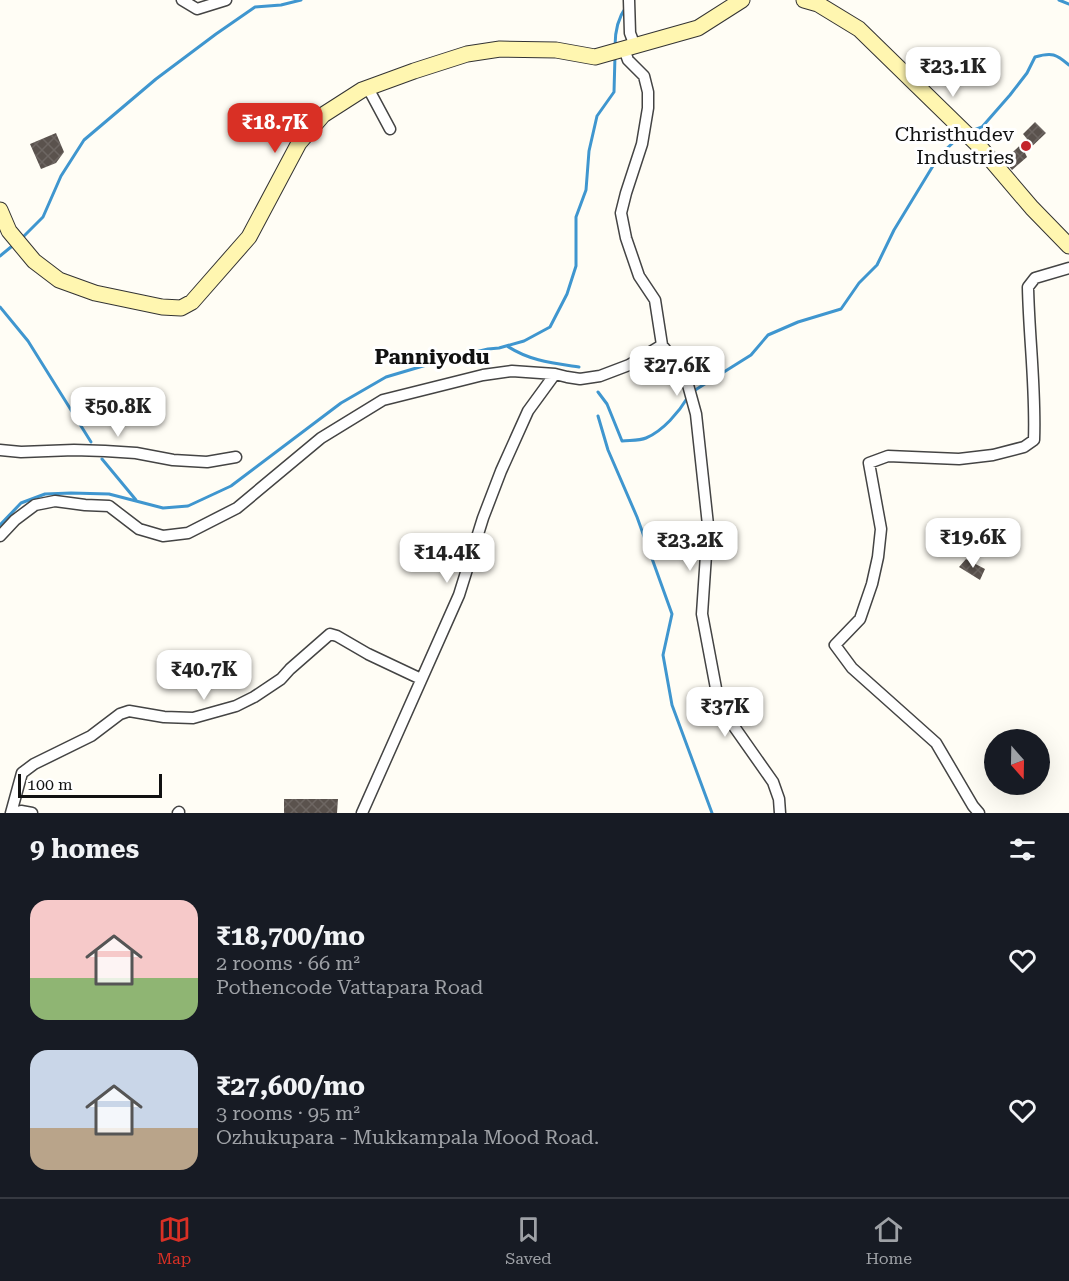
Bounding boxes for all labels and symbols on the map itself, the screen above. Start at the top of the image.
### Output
pin: ₹23.1K [904,47,1002,98]
pin: ₹18.7K [226,103,324,154]
place label: Christhudev Industries [895,122,1014,169]
marker: Christhudev Industries [1019,139,1033,153]
district label: Panniyodu [374,345,490,369]
pin: ₹27.6K [628,346,726,397]
pin: ₹50.8K [69,387,167,438]
pin: ₹19.6K [924,518,1022,569]
pin: ₹23.2K [641,521,739,572]
pin: ₹14.4K [398,533,496,584]
pin: ₹40.7K [155,650,253,701]
pin: ₹37K [689,687,761,738]
north arrow [984,729,1050,795]
scale bar [18,771,162,798]

